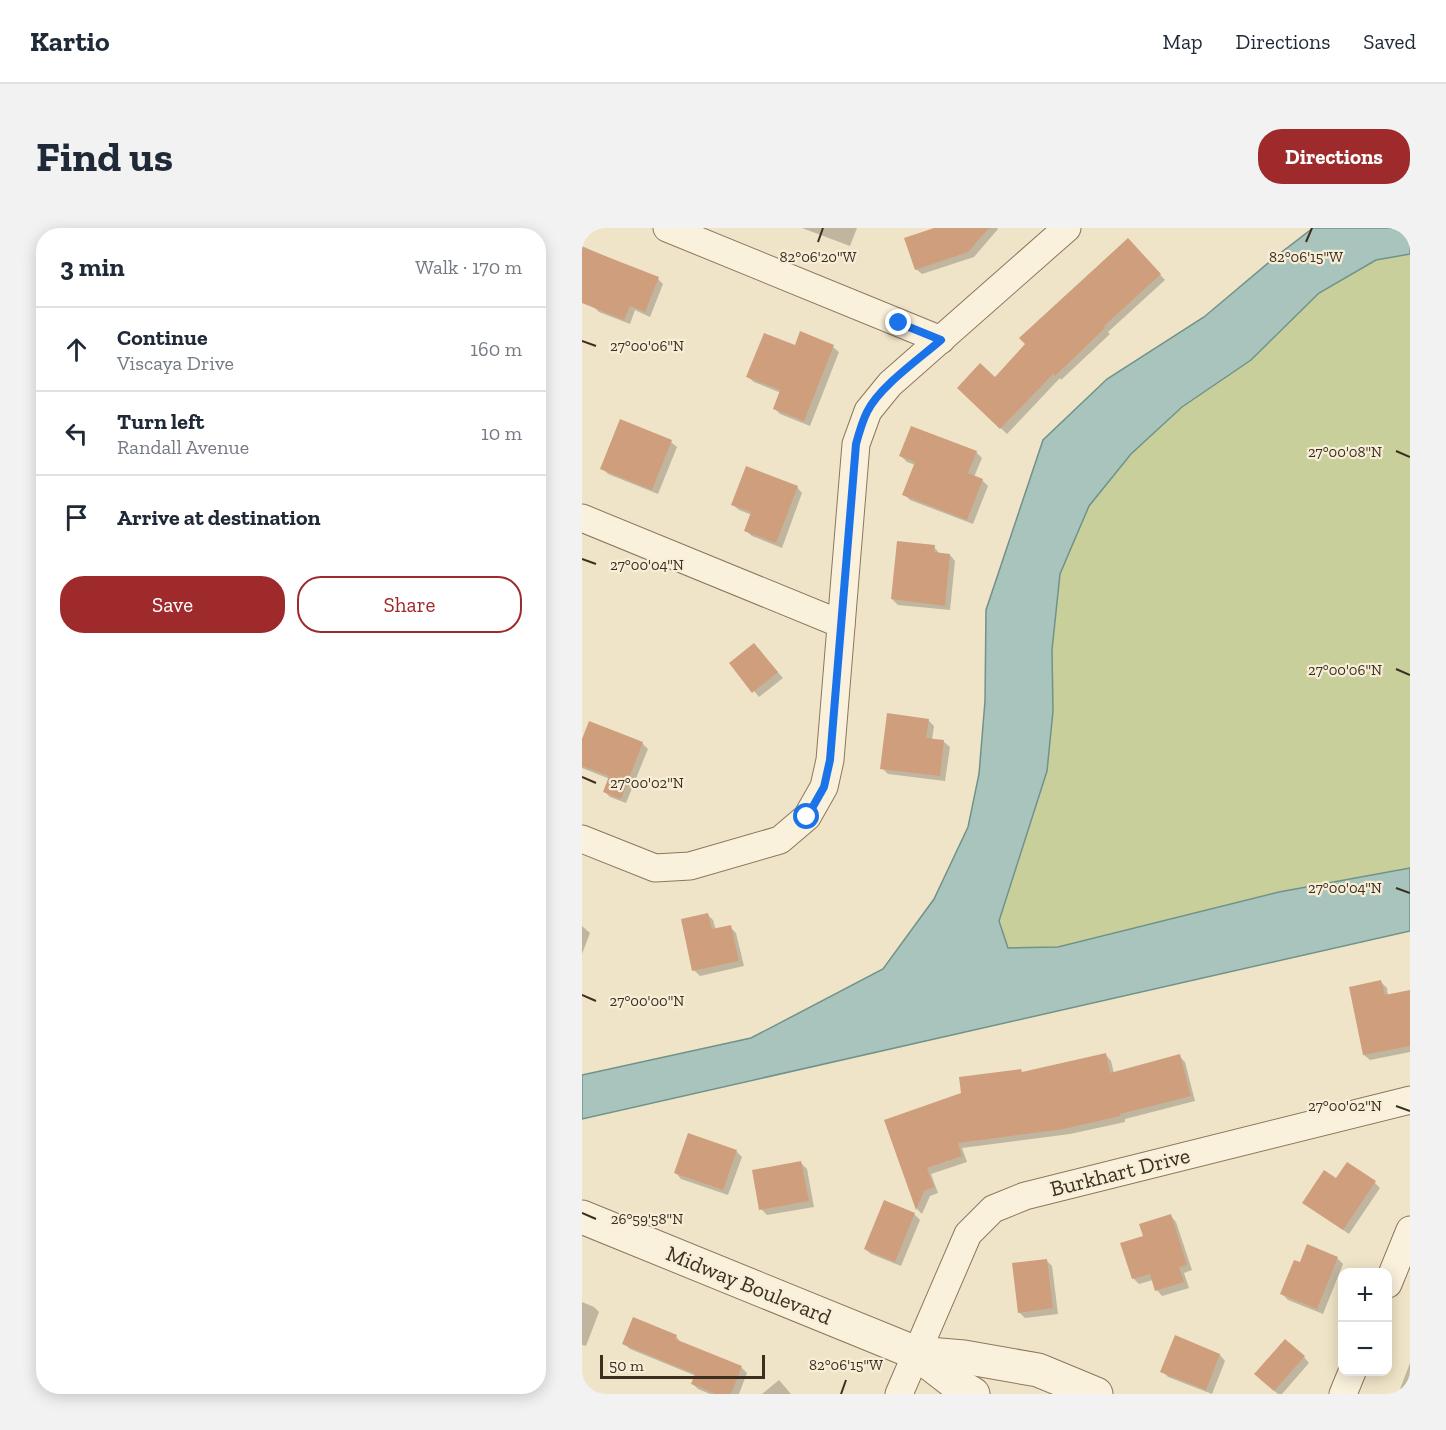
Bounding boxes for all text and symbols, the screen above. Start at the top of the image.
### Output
text: Kartio [30,25,110,58]
text: Map [1163,29,1203,54]
text: Directions [1236,29,1330,54]
text: Saved [1363,29,1416,54]
button: Directions [1258,129,1410,184]
text: Find us [36,131,173,182]
text: 82°06'20"W [779,248,857,266]
text: 82°06'15"W [1269,248,1343,266]
text: 3 min [60,251,125,283]
text: Walk · 170 m [415,255,522,279]
route end [885,309,911,335]
text: Continue [117,324,208,351]
icon: ahead [60,333,93,366]
text: 160 m [470,337,522,361]
text: 27°00'06"N [610,337,684,355]
text: Viscaya Drive [117,351,234,375]
text: Turn left [117,408,204,435]
icon: left [60,417,93,450]
text: 10 m [481,421,522,445]
text: Randall Avenue [117,435,249,459]
text: 27°00'08"N [1308,443,1382,461]
icon: arrive [60,501,93,534]
text: Arrive at destination [117,504,320,531]
text: 27°00'04"N [610,556,684,574]
button: Save [60,576,285,633]
button: Share [297,576,522,633]
text: 27°00'06"N [1308,661,1382,679]
text: 27°00'02"N [610,774,684,792]
route start [793,803,819,829]
text: 27°00'04"N [1308,879,1382,897]
text: 27°00'00"N [610,992,684,1010]
text: 27°00'02"N [1308,1097,1382,1115]
street label: Burkhart Drive [1047,1142,1193,1202]
text: 26°59'58"N [611,1210,683,1228]
street label: Midway Boulevard [662,1240,836,1330]
map controls [1338,1268,1392,1376]
button: + [1338,1268,1392,1322]
button: − [1338,1322,1392,1376]
scale bar [600,1352,765,1380]
text: 50 m [609,1356,644,1375]
text: 82°06'15"W [809,1356,883,1374]

